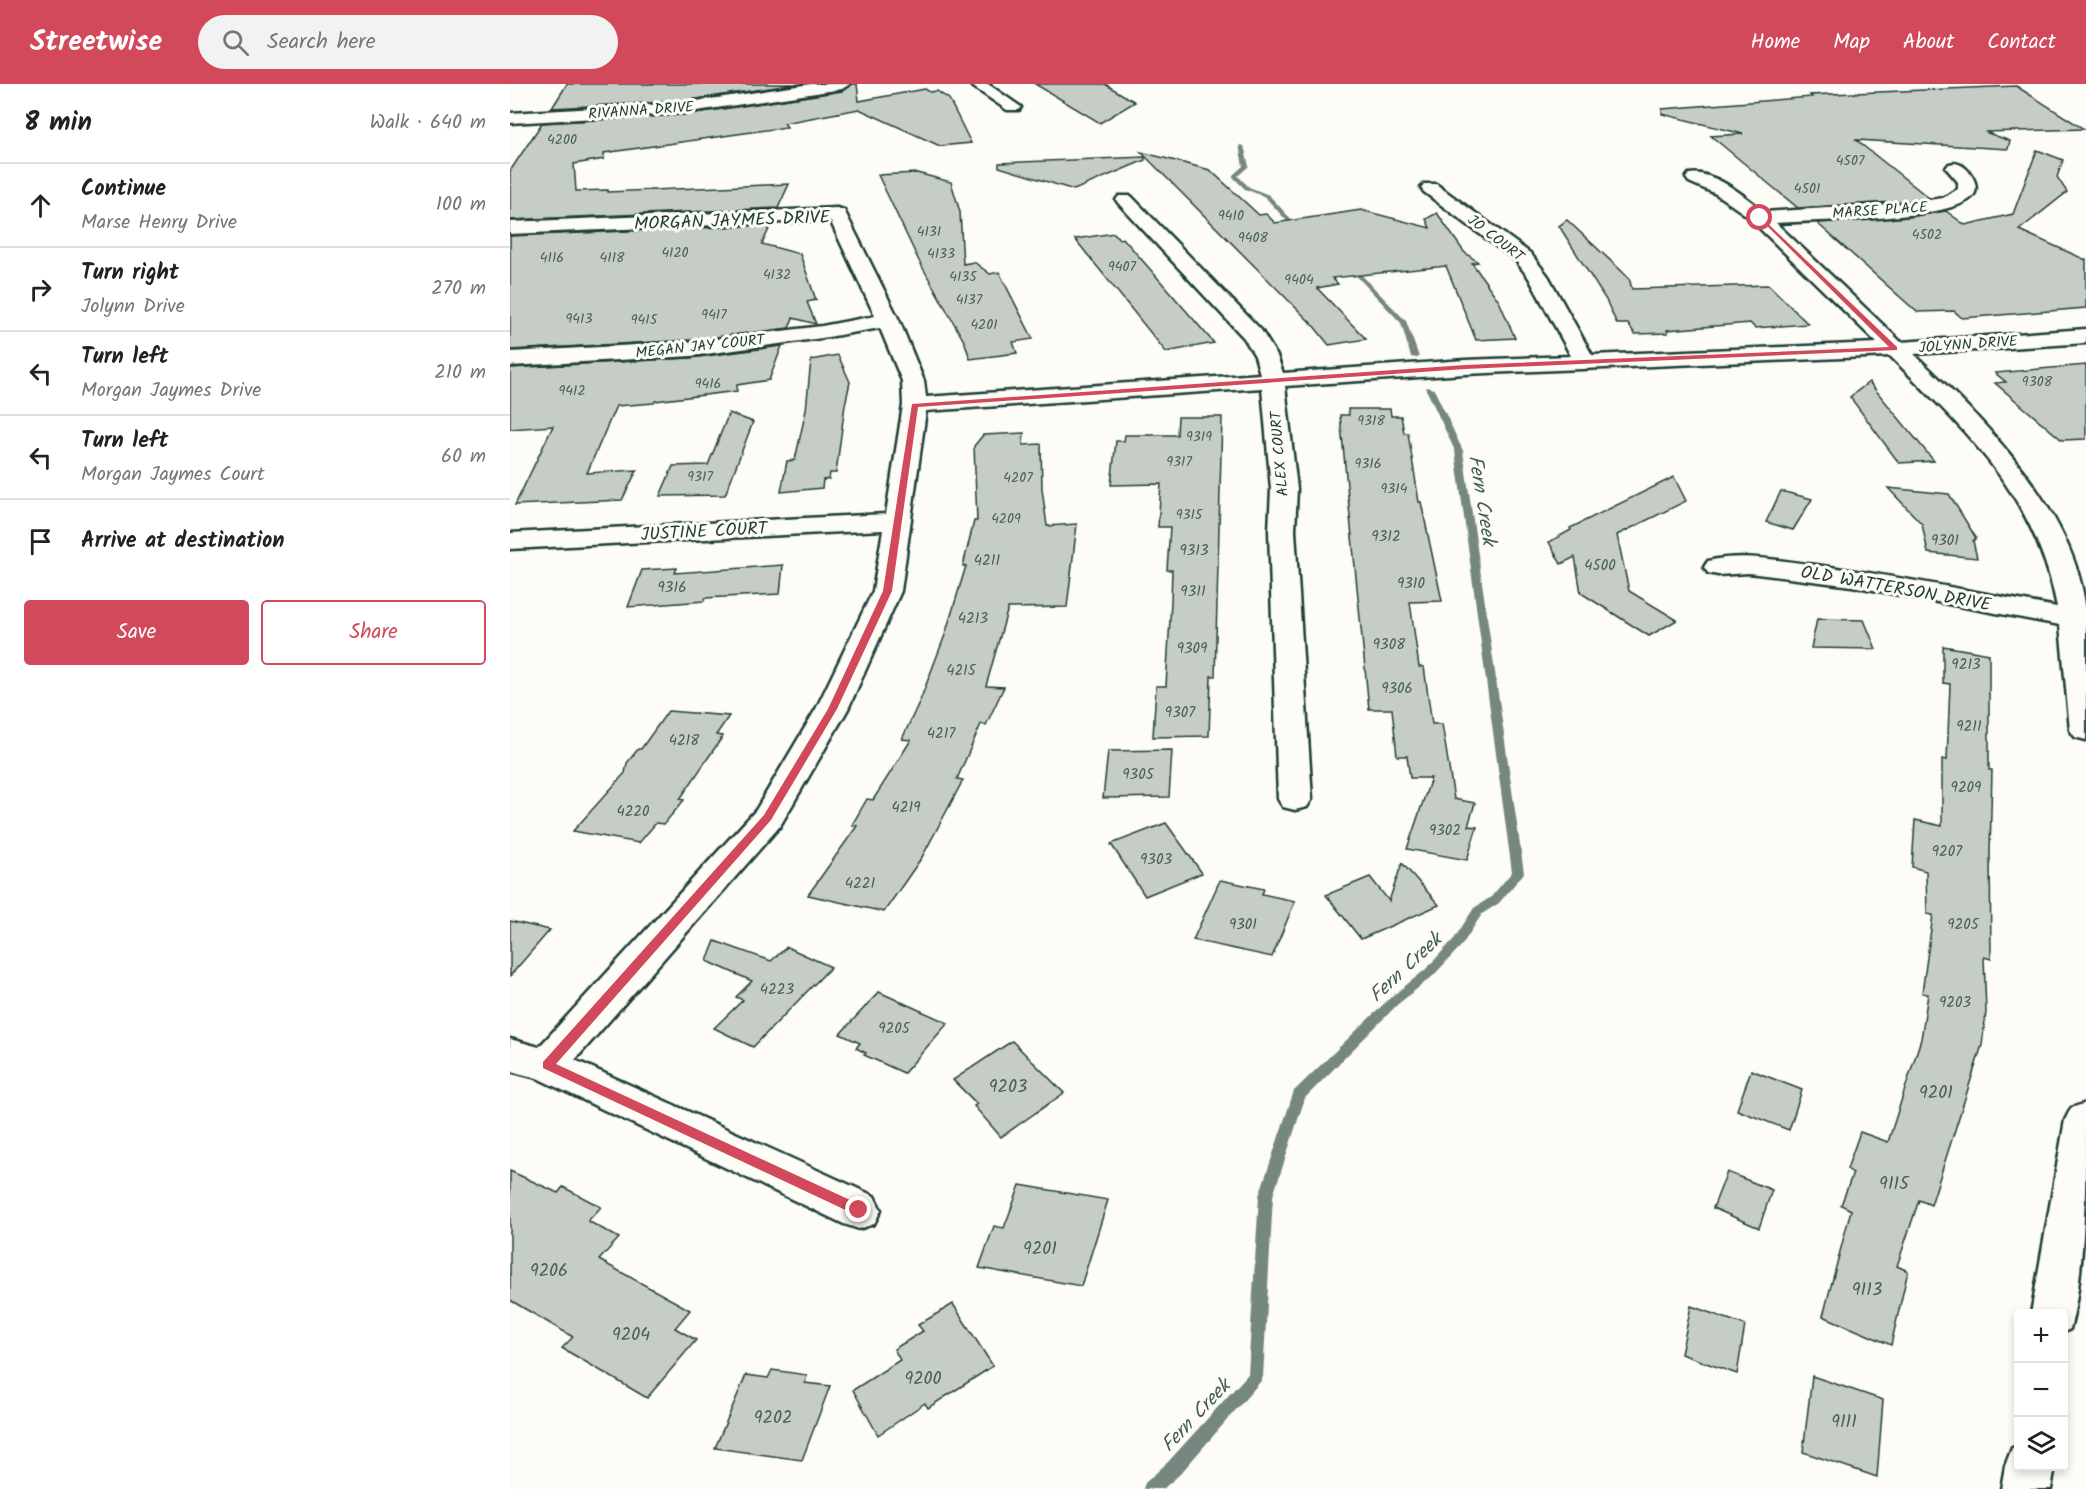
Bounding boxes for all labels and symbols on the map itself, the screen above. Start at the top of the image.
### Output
street label: RIVANNA DRIVE [587,95,696,127]
house number: 4200 [547,129,577,151]
house number: 4507 [1836,150,1865,172]
house number: 4501 [1794,178,1820,200]
street label: MARSE PLACE [1832,196,1930,226]
street label: MORGAN JAYMES DRIVE [634,204,831,239]
route start [1746,204,1772,230]
house number: 9410 [1218,205,1244,227]
street label: JO COURT [1462,209,1530,270]
house number: 4131 [917,221,941,243]
house number: 4502 [1912,224,1942,246]
house number: 9408 [1238,227,1269,249]
house number: 4120 [661,242,689,264]
house number: 4133 [927,243,955,265]
house number: 4116 [540,247,564,269]
house number: 4118 [600,247,625,269]
house number: 9407 [1108,256,1137,278]
house number: 4132 [763,264,791,286]
house number: 4135 [949,266,978,288]
house number: 9404 [1284,269,1314,291]
house number: 4137 [956,289,983,311]
house number: 9417 [701,304,727,326]
house number: 9413 [566,308,592,330]
house number: 9415 [631,309,659,331]
house number: 4201 [970,314,998,336]
street label: MEGAN JAY COURT [634,328,768,366]
street label: JOLYNN DRIVE [1918,329,2020,360]
house number: 9308 [2022,371,2053,393]
house number: 9416 [695,373,721,395]
house number: 9412 [558,380,586,402]
street label: ALEX COURT [1264,408,1296,497]
house number: 9318 [1357,410,1385,432]
house number: 9319 [1186,426,1212,448]
house number: 9317 [1166,451,1192,473]
house number: 9316 [1354,453,1382,475]
water label: Fern Creek [1458,453,1504,550]
house number: 9317 [687,466,713,488]
house number: 4207 [1003,467,1033,489]
house number: 9314 [1381,478,1408,500]
house number: 9315 [1176,504,1204,526]
house number: 4209 [991,508,1021,530]
street label: JUSTINE COURT [640,515,769,550]
house number: 9312 [1371,525,1401,549]
house number: 9301 [1931,529,1959,553]
house number: 9313 [1179,539,1209,563]
house number: 4211 [974,549,1000,573]
house number: 4500 [1584,554,1616,578]
street label: OLD WATTERSON DRIVE [1798,558,1994,621]
house number: 9310 [1397,572,1426,596]
house number: 9316 [658,576,686,600]
house number: 9311 [1180,580,1206,604]
house number: 4213 [958,607,989,631]
house number: 9308 [1373,633,1406,657]
house number: 9309 [1177,637,1208,661]
house number: 9213 [1951,653,1981,677]
house number: 4215 [946,659,977,683]
house number: 9306 [1381,677,1413,701]
house number: 9307 [1165,701,1196,725]
house number: 9211 [1956,715,1982,739]
house number: 4217 [927,722,956,746]
house number: 4218 [669,729,700,753]
house number: 9305 [1122,763,1155,787]
house number: 9209 [1951,776,1982,800]
house number: 4219 [891,796,921,820]
house number: 4220 [616,800,650,824]
house number: 9302 [1429,819,1461,843]
house number: 9207 [1932,840,1963,864]
house number: 9303 [1140,848,1172,872]
house number: 4221 [845,872,875,896]
house number: 9301 [1229,913,1257,937]
house number: 9205 [1947,913,1980,937]
water label: Fern Creek [1362,924,1452,1011]
house number: 4223 [760,978,795,1002]
house number: 9203 [1939,991,1971,1015]
house number: 9205 [878,1017,911,1041]
house number: 9203 [989,1073,1027,1102]
house number: 9201 [1919,1079,1953,1108]
house number: 9115 [1879,1170,1910,1199]
route end [845,1196,871,1222]
house number: 9201 [1023,1235,1057,1264]
house number: 9206 [530,1257,568,1286]
house number: 9113 [1852,1276,1882,1305]
house number: 9204 [612,1321,650,1350]
house number: 9200 [904,1365,942,1394]
water label: Fern Creek [1154,1370,1241,1460]
house number: 9202 [754,1404,792,1433]
house number: 9111 [1831,1408,1857,1437]

